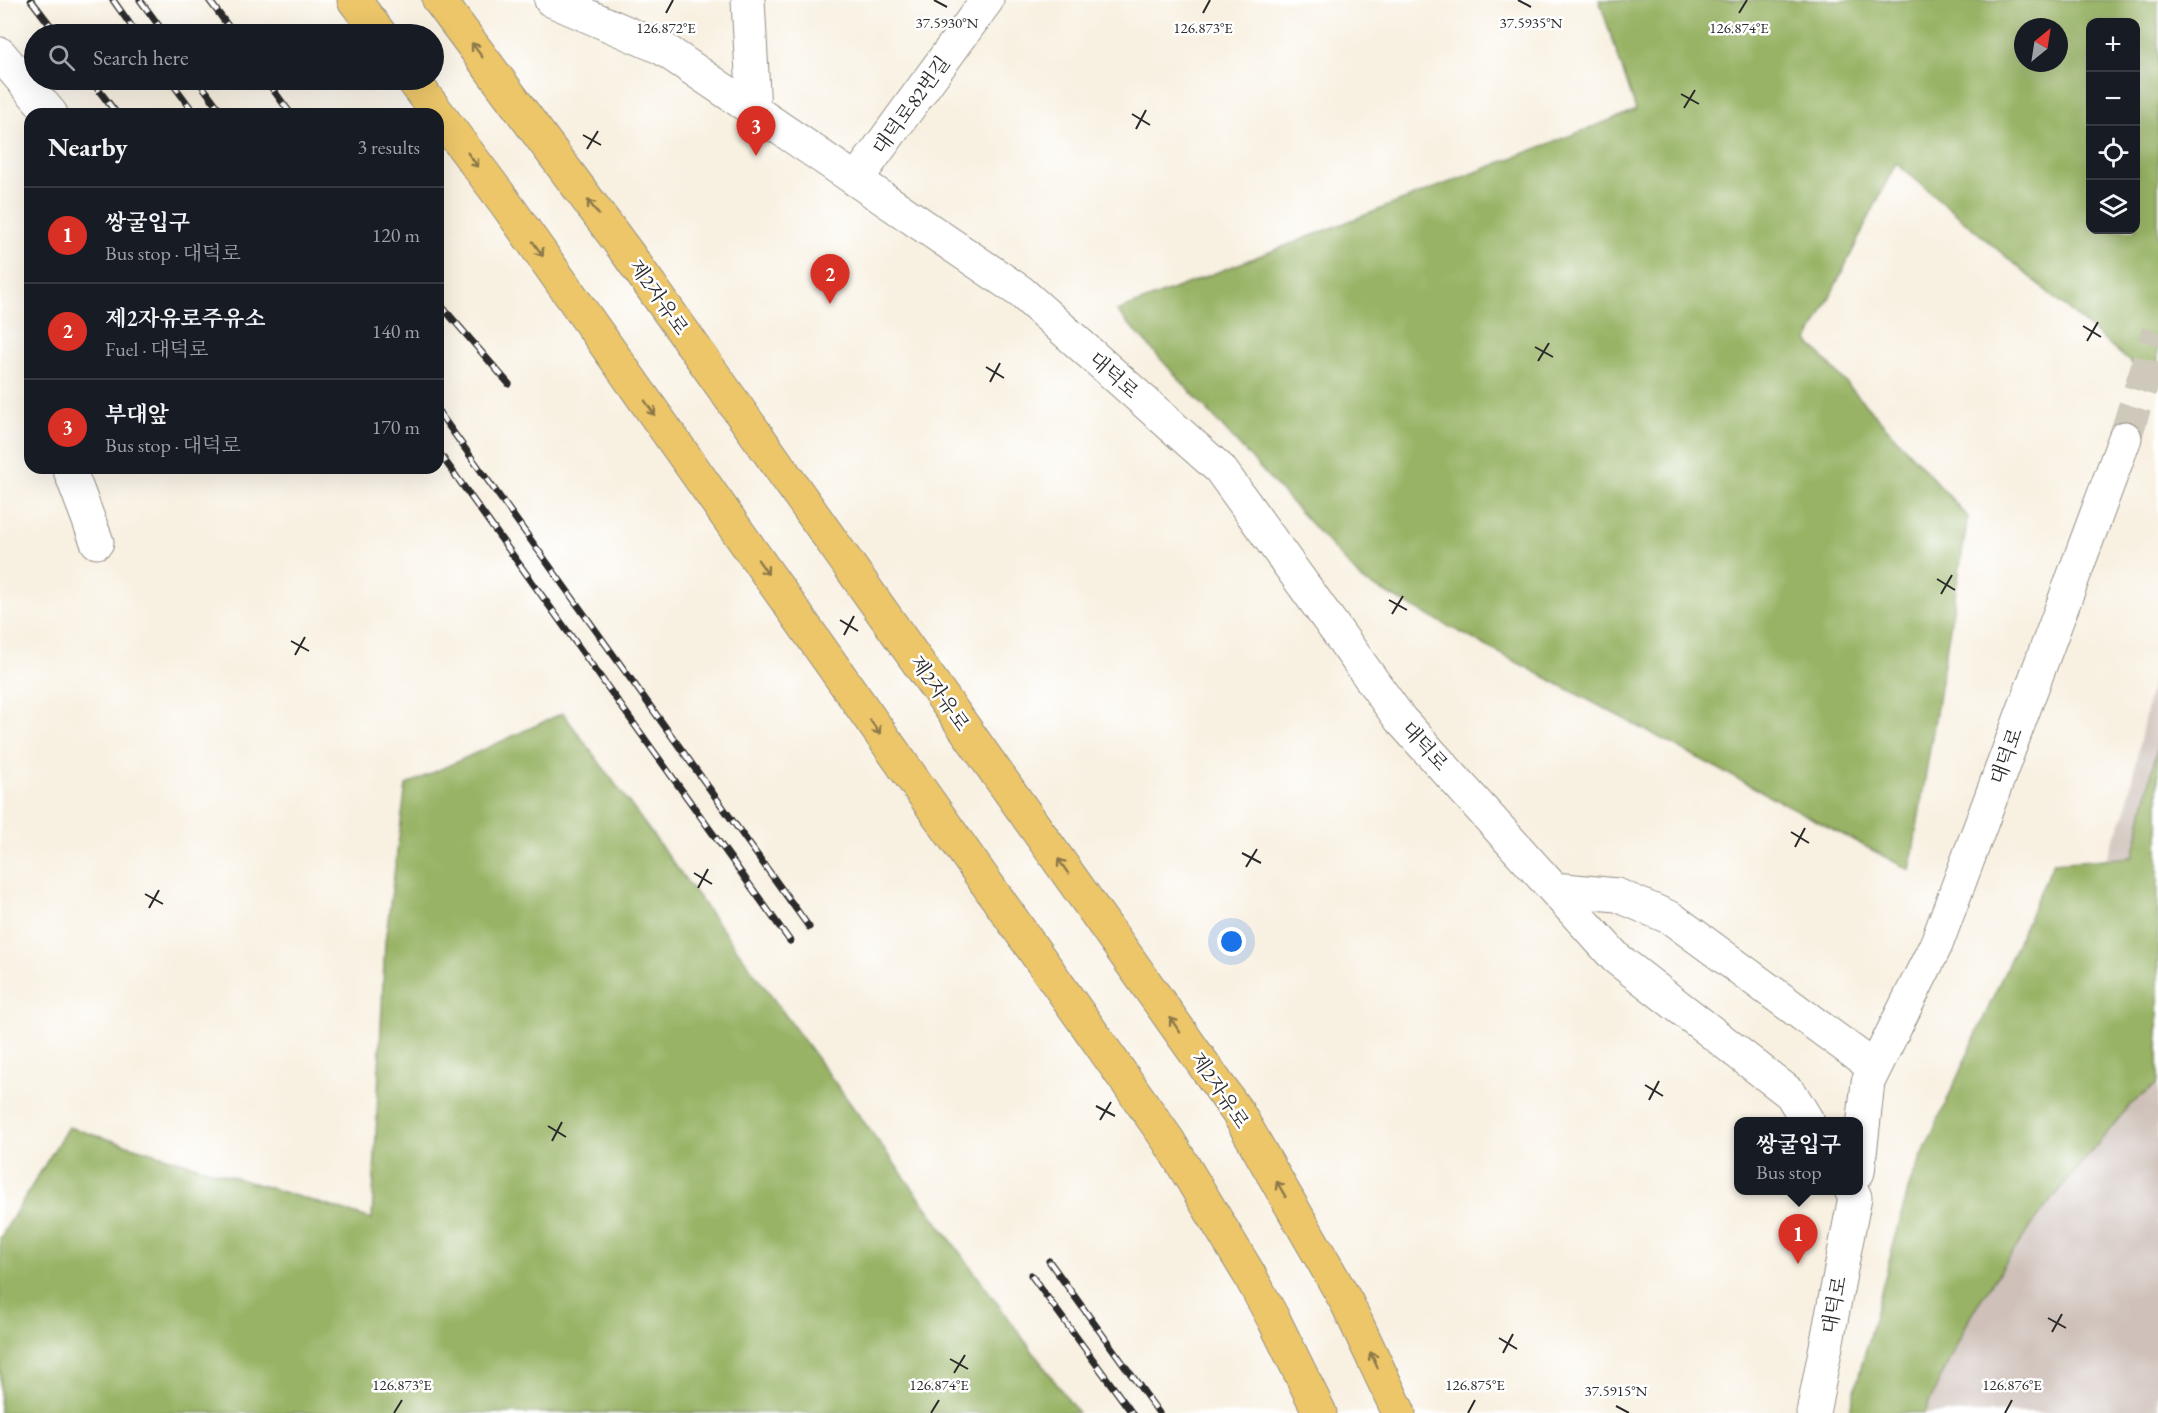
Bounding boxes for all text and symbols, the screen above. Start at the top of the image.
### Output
text: 37.5930°N [916,13,979,32]
text: 37.5935°N [1500,13,1563,32]
text: 126.872°E [636,18,696,37]
text: 126.873°E [1173,18,1233,37]
text: 126.874°E [1709,18,1769,37]
north arrow [2014,18,2068,72]
map controls [2086,18,2140,234]
button: + [2086,18,2140,72]
search box [24,24,444,90]
icon: search [45,41,78,74]
text: Search here [93,43,188,72]
one-way arrow [470,43,483,59]
street label: 대덕로82번길 [866,51,956,159]
button: − [2086,72,2140,126]
pin: 3 [736,106,776,156]
button: locate [2086,126,2140,180]
text: Nearby [48,130,128,164]
text: 3 results [357,134,420,160]
one-way arrow [467,152,480,168]
button: layers [2086,180,2140,234]
one-way arrow [587,199,599,215]
text: 쌍굴입구 [105,208,190,237]
text: 1 [62,222,73,248]
text: 120 m [372,222,420,248]
text: Bus stop · 대덕로 [105,240,241,266]
one-way arrow [532,240,544,256]
street label: 제2자유로 [623,254,695,340]
pin: 2 [810,254,850,304]
text: 제2자유로주유소 [105,304,265,333]
text: 2 [62,318,73,344]
text: 140 m [372,318,420,344]
text: Fuel · 대덕로 [105,336,208,362]
street label: 대덕로 [1084,346,1144,404]
one-way arrow [644,399,656,416]
text: 부대앞 [105,400,169,429]
text: 3 [62,414,73,440]
text: 170 m [372,414,420,440]
text: Bus stop · 대덕로 [105,432,241,458]
one-way arrow [757,559,769,575]
street label: 제2자유로 [904,650,976,736]
street label: 대덕로 [1396,716,1454,776]
one-way arrow [869,718,882,734]
street label: 대덕로 [1984,724,2028,788]
one-way arrow [1056,859,1069,875]
your location [1217,927,1246,956]
one-way arrow [1169,1018,1181,1034]
street label: 제2자유로 [1185,1047,1255,1133]
popup [1734,1117,1863,1195]
text: 쌍굴입구 [1756,1130,1841,1159]
text: Bus stop [1756,1159,1822,1185]
one-way arrow [1275,1181,1287,1198]
pin: 1 [1778,1214,1818,1264]
street label: 대덕로 [1816,1274,1852,1336]
one-way arrow [1367,1352,1379,1370]
text: 126.873°E [372,1375,432,1394]
text: 126.874°E [909,1375,969,1394]
text: 126.875°E [1445,1375,1505,1394]
text: 126.876°E [1982,1375,2042,1394]
text: 37.5915°N [1585,1381,1648,1400]

